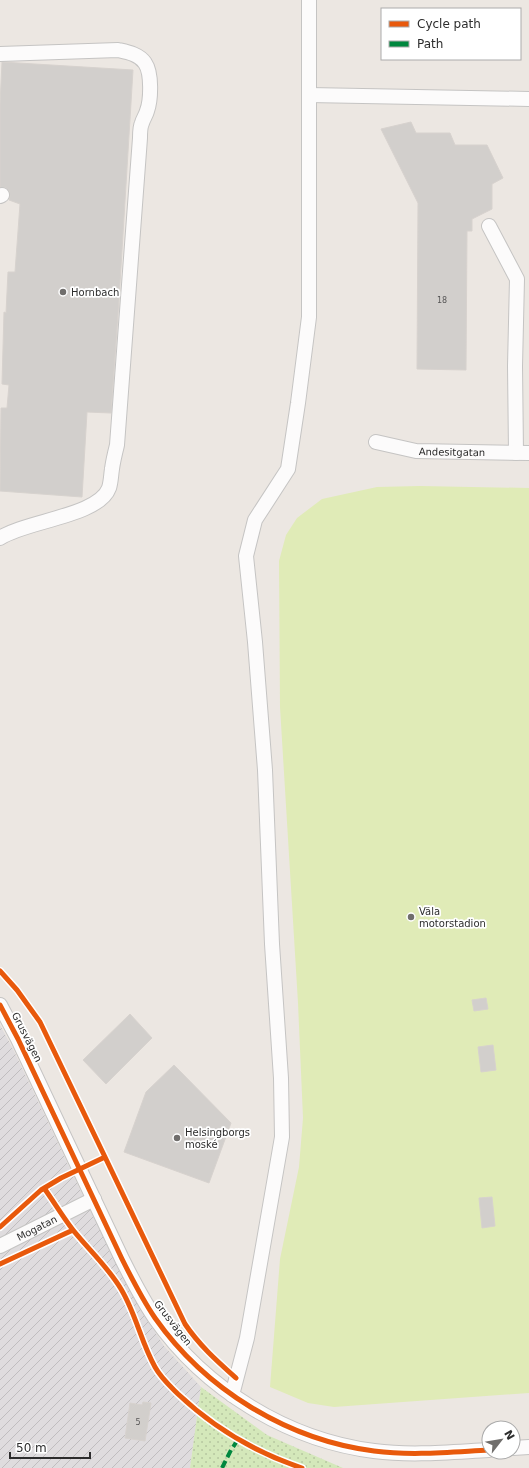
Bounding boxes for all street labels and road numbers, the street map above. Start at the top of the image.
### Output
street label: Andesitgatan [419,446,485,458]
street label: Grusvägen [10,1010,44,1064]
street label: Mogatan [15,1213,59,1242]
street label: Grusvägen [152,1298,194,1348]

